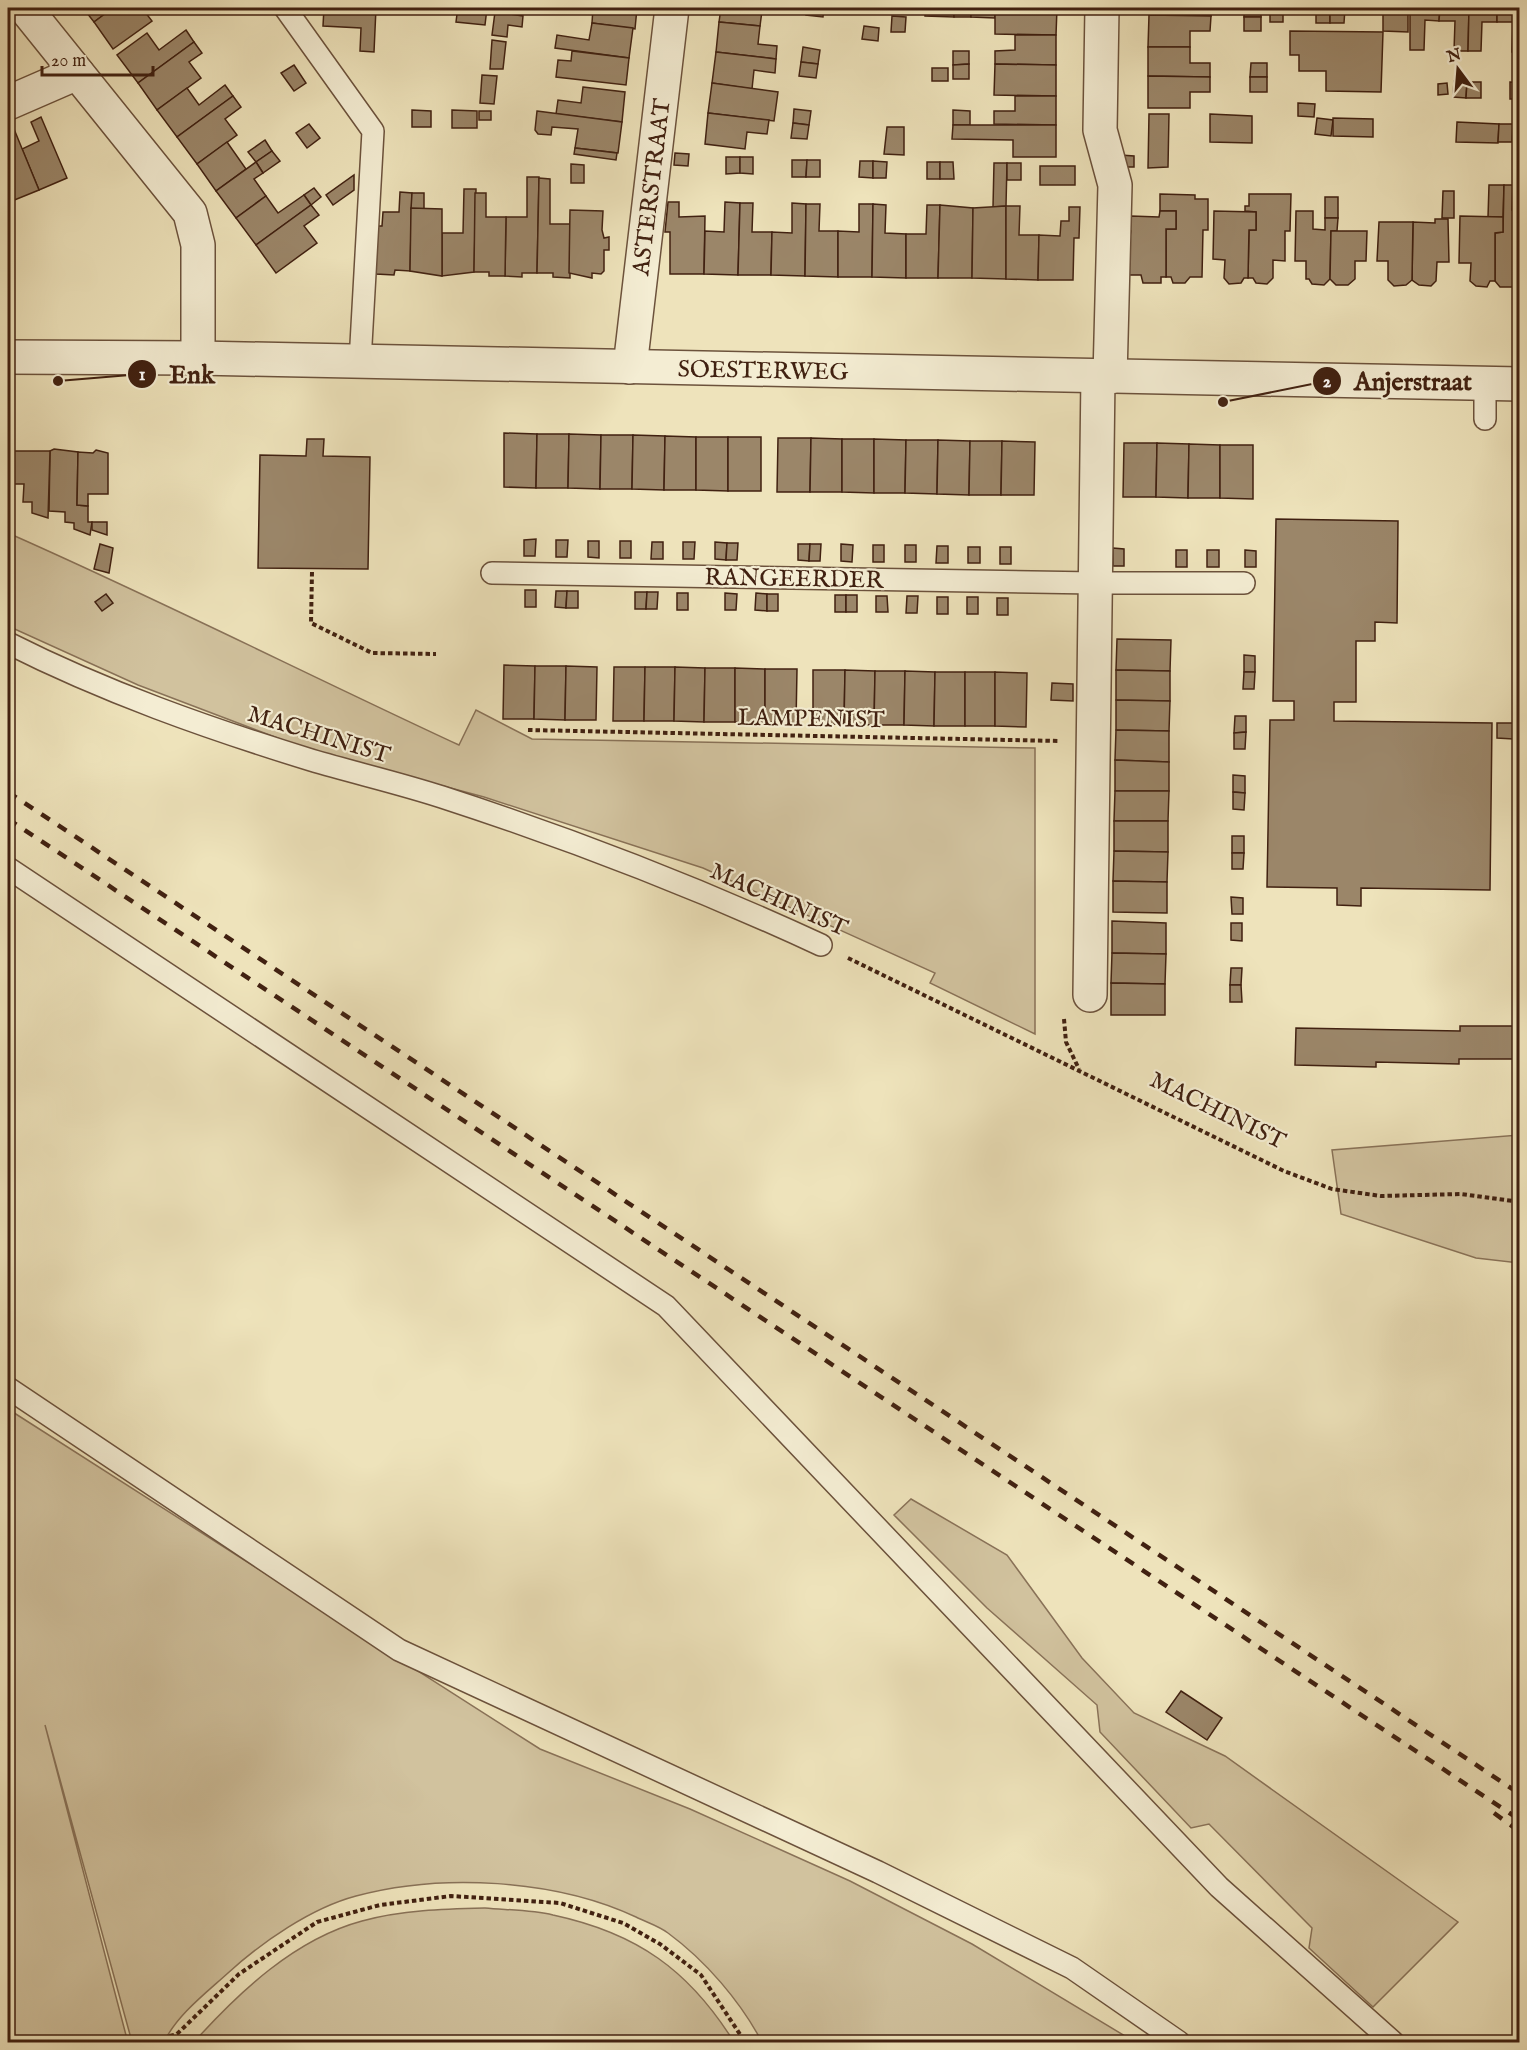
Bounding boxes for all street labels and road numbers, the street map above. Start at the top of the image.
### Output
street label: ASTERSTRAAT [626,96,679,278]
street label: SOESTERWEG [677,355,849,388]
street label: RANGEERDER [704,562,885,597]
street label: MACHINIST [244,699,394,772]
street label: LAMPENIST [737,703,885,736]
street label: MACHINIST [705,856,853,945]
street label: MACHINIST [1144,1065,1291,1158]

